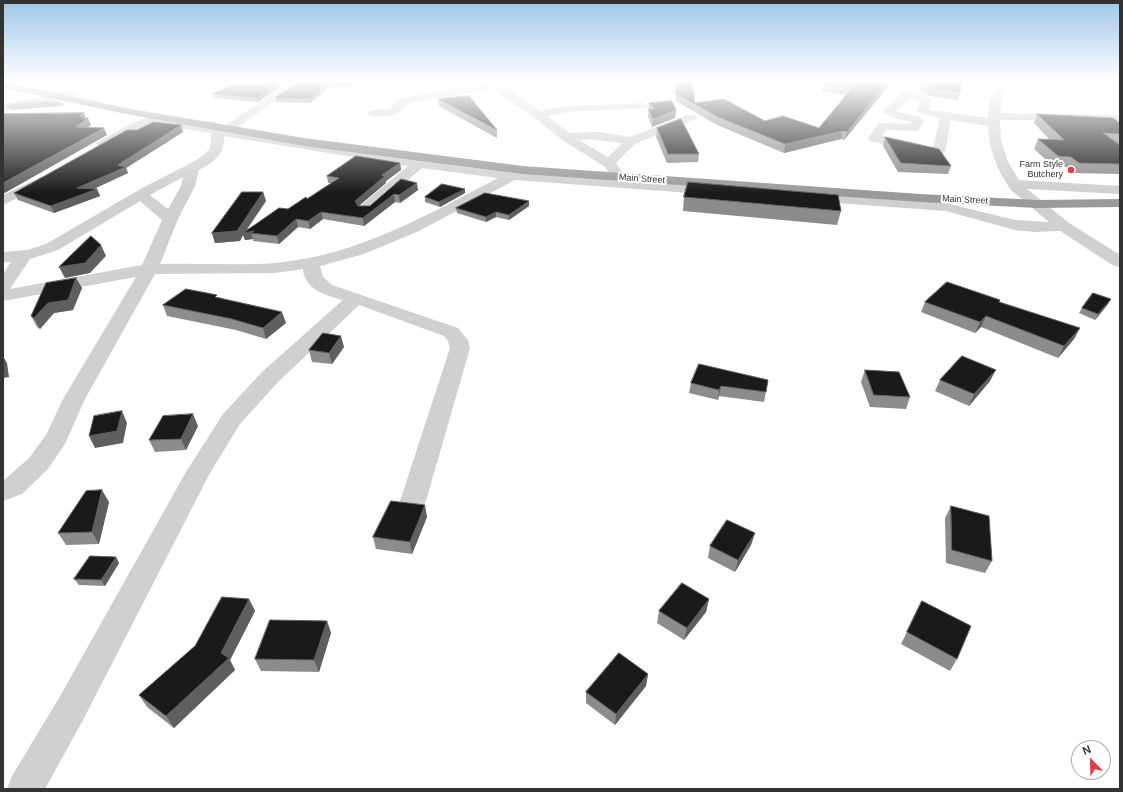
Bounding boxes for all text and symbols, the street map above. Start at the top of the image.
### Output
place label: Farm Style Butchery [1019,160,1063,181]
marker: Farm Style Butchery [1066,165,1076,175]
street label: Main Street [619,172,665,186]
street label: Main Street [942,193,988,207]
north arrow [1071,740,1111,780]
text: N [1081,743,1093,757]

